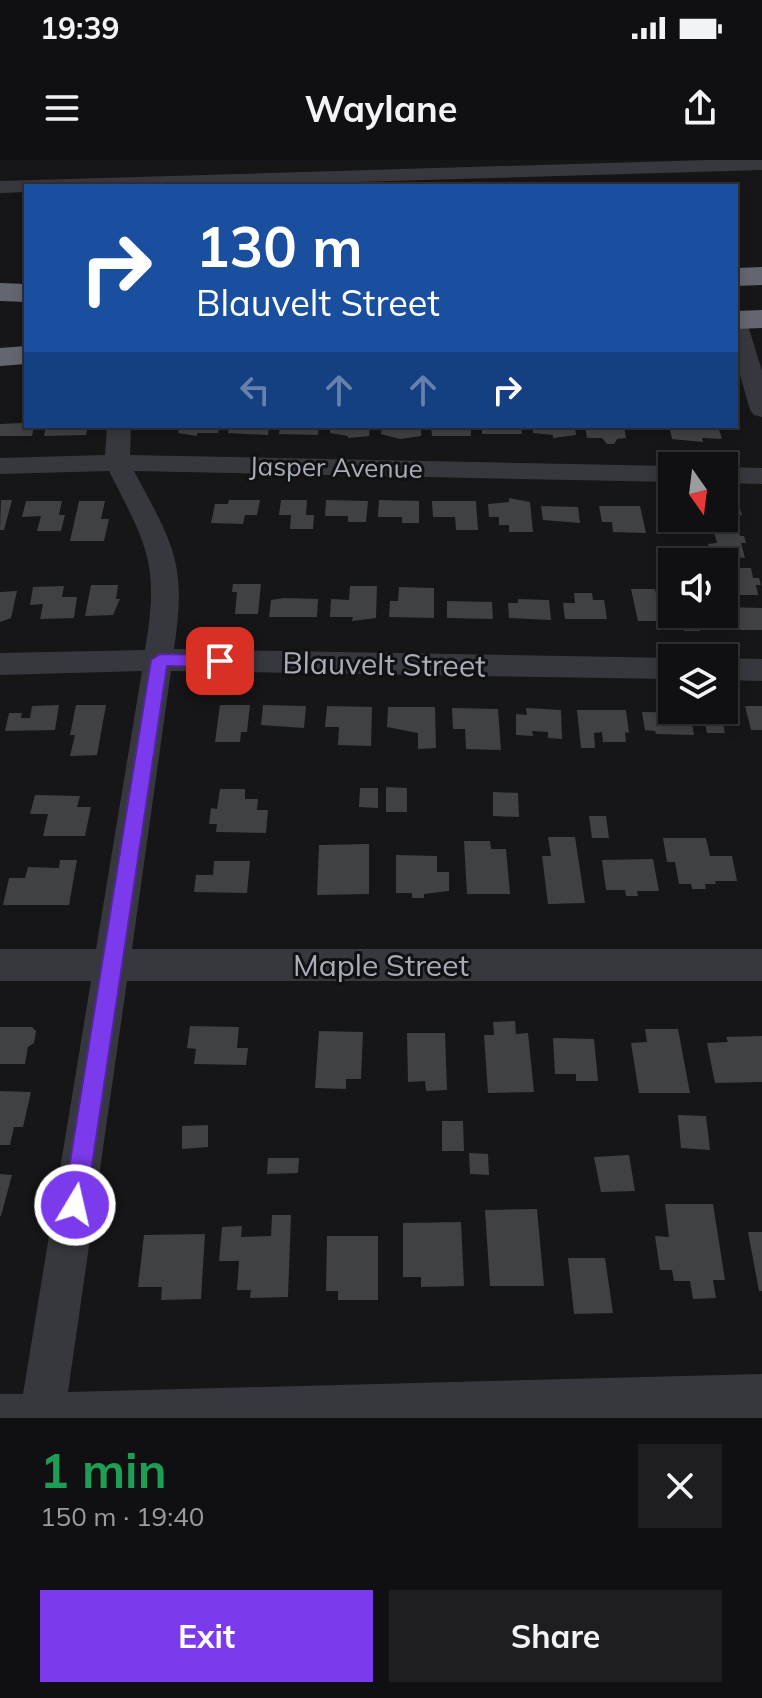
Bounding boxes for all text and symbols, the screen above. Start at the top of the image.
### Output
text: 19:39 [40,9,119,47]
icon: menu [40,86,84,130]
text: Waylane [304,86,458,131]
icon: share [678,86,722,130]
text: 130 m [196,211,363,281]
icon: right [64,216,168,320]
text: Blauvelt Street [196,280,440,325]
icon: left [233,368,277,412]
icon: ahead [317,368,361,412]
icon: ahead [401,368,445,412]
icon: right [485,368,529,412]
street label: Jasper Avenue [249,449,423,485]
north arrow [658,452,738,532]
map controls [658,452,738,724]
button: sound [658,548,738,628]
pin [186,627,254,695]
icon: arrive [198,639,242,683]
street label: Blauvelt Street [282,643,486,685]
button: layers [658,644,738,724]
street label: Maple Street [293,946,469,984]
position arrow [33,1163,117,1247]
text: 1 min [40,1440,167,1500]
button: close [638,1444,722,1528]
text: 150 m · 19:40 [40,1500,204,1533]
button: Exit [40,1590,373,1682]
button: Share [389,1590,722,1682]

